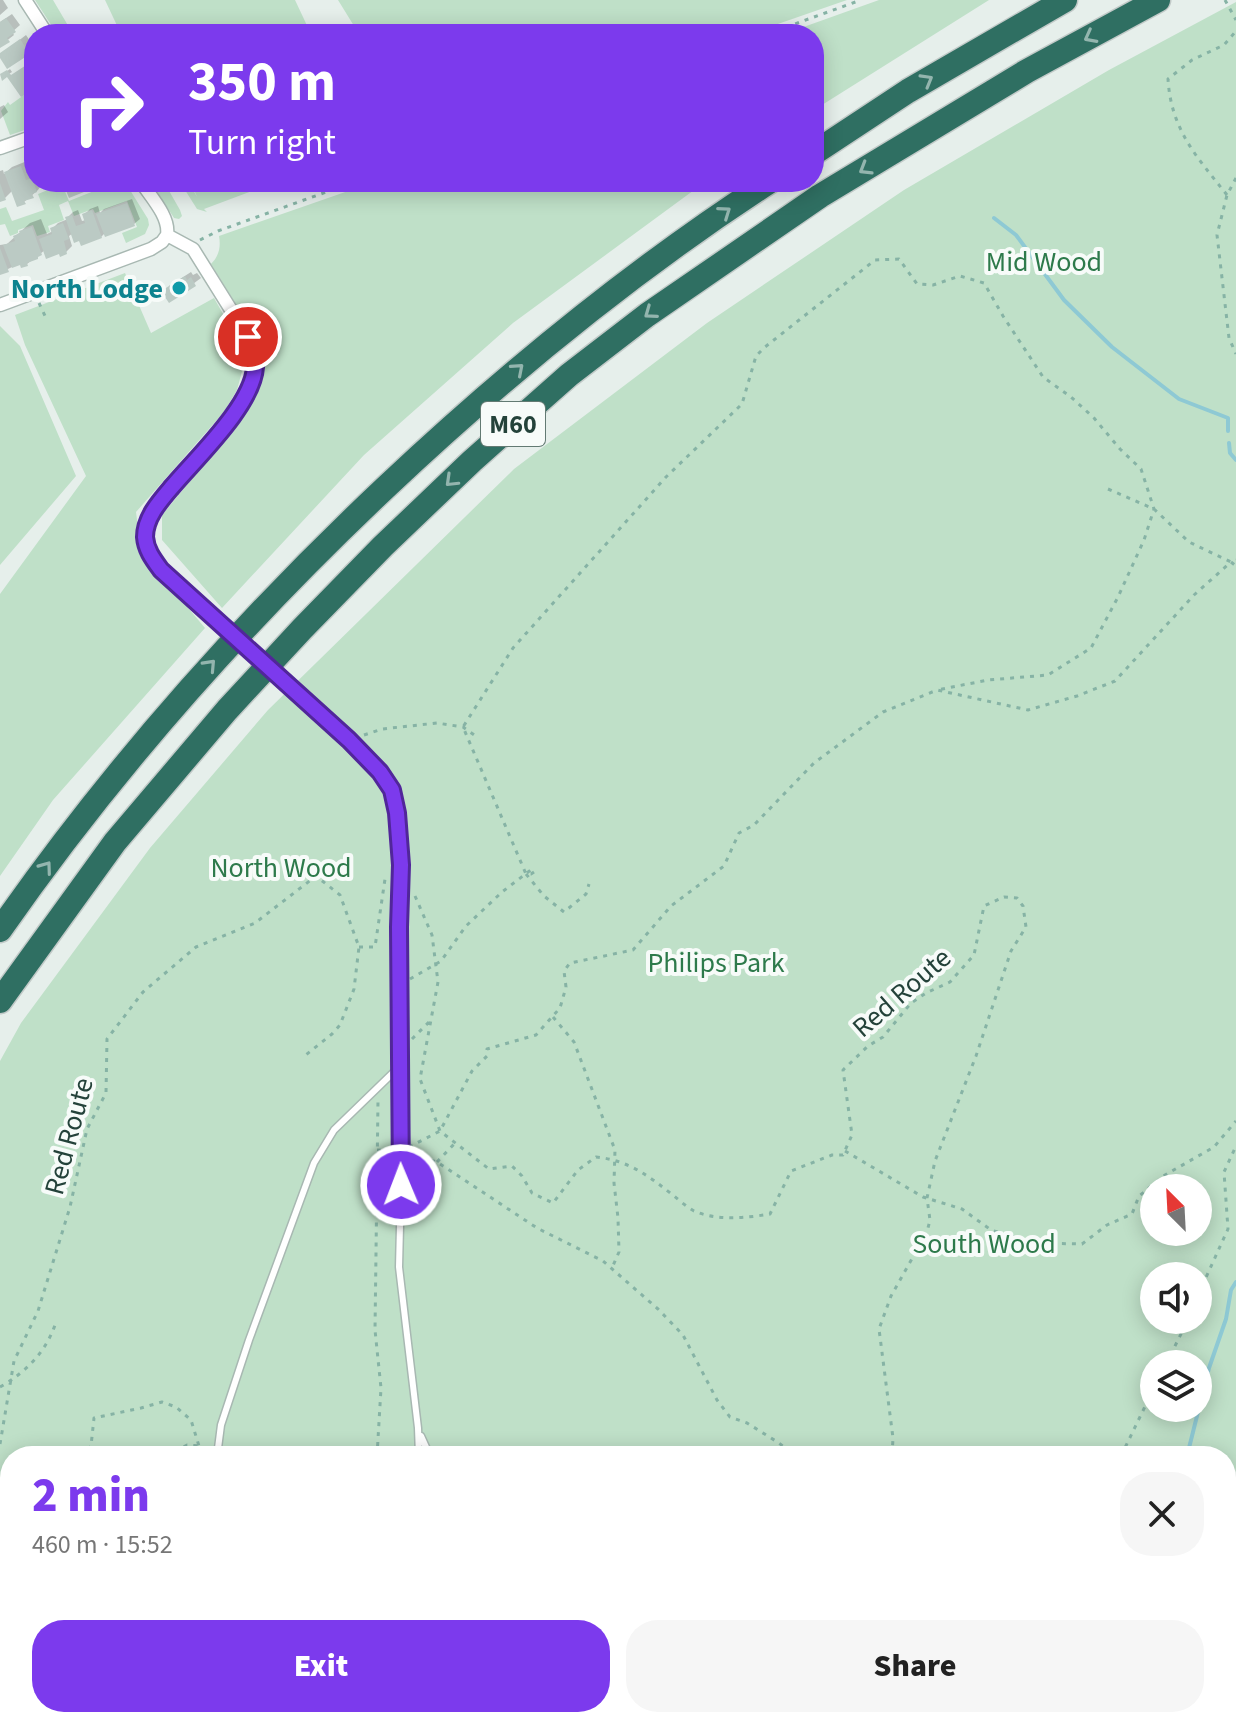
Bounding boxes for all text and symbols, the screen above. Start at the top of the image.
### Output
one-way arrow [1083,28,1098,43]
text: 350 m [188,43,336,122]
icon: right [56,56,160,160]
one-way arrow [918,74,933,90]
text: Turn right [188,117,336,168]
one-way arrow [859,159,874,174]
one-way arrow [716,207,730,221]
park label: Mid Wood [986,242,1102,282]
place label: North Lodge [11,269,163,309]
marker: North Lodge [170,279,188,297]
pin [214,303,282,371]
one-way arrow [644,304,658,318]
icon: arrive [226,315,270,359]
one-way arrow [508,364,523,379]
road number: M60 [481,402,545,446]
one-way arrow [446,471,460,486]
one-way arrow [200,660,214,675]
park label: North Wood [210,848,352,888]
one-way arrow [36,861,50,876]
street label: Red Route [843,938,960,1047]
park label: Philips Park [647,943,785,983]
street label: Red Route [34,1073,104,1199]
position arrow [359,1143,443,1227]
north arrow [1140,1174,1212,1246]
map controls [1140,1174,1212,1422]
park label: South Wood [912,1224,1056,1264]
button: sound [1140,1262,1212,1334]
button: layers [1140,1350,1212,1422]
text: 2 min [32,1462,150,1530]
button: close [1120,1472,1204,1556]
text: 460 m · 15:52 [32,1526,173,1563]
button: Exit [32,1620,610,1712]
button: Share [626,1620,1204,1712]

